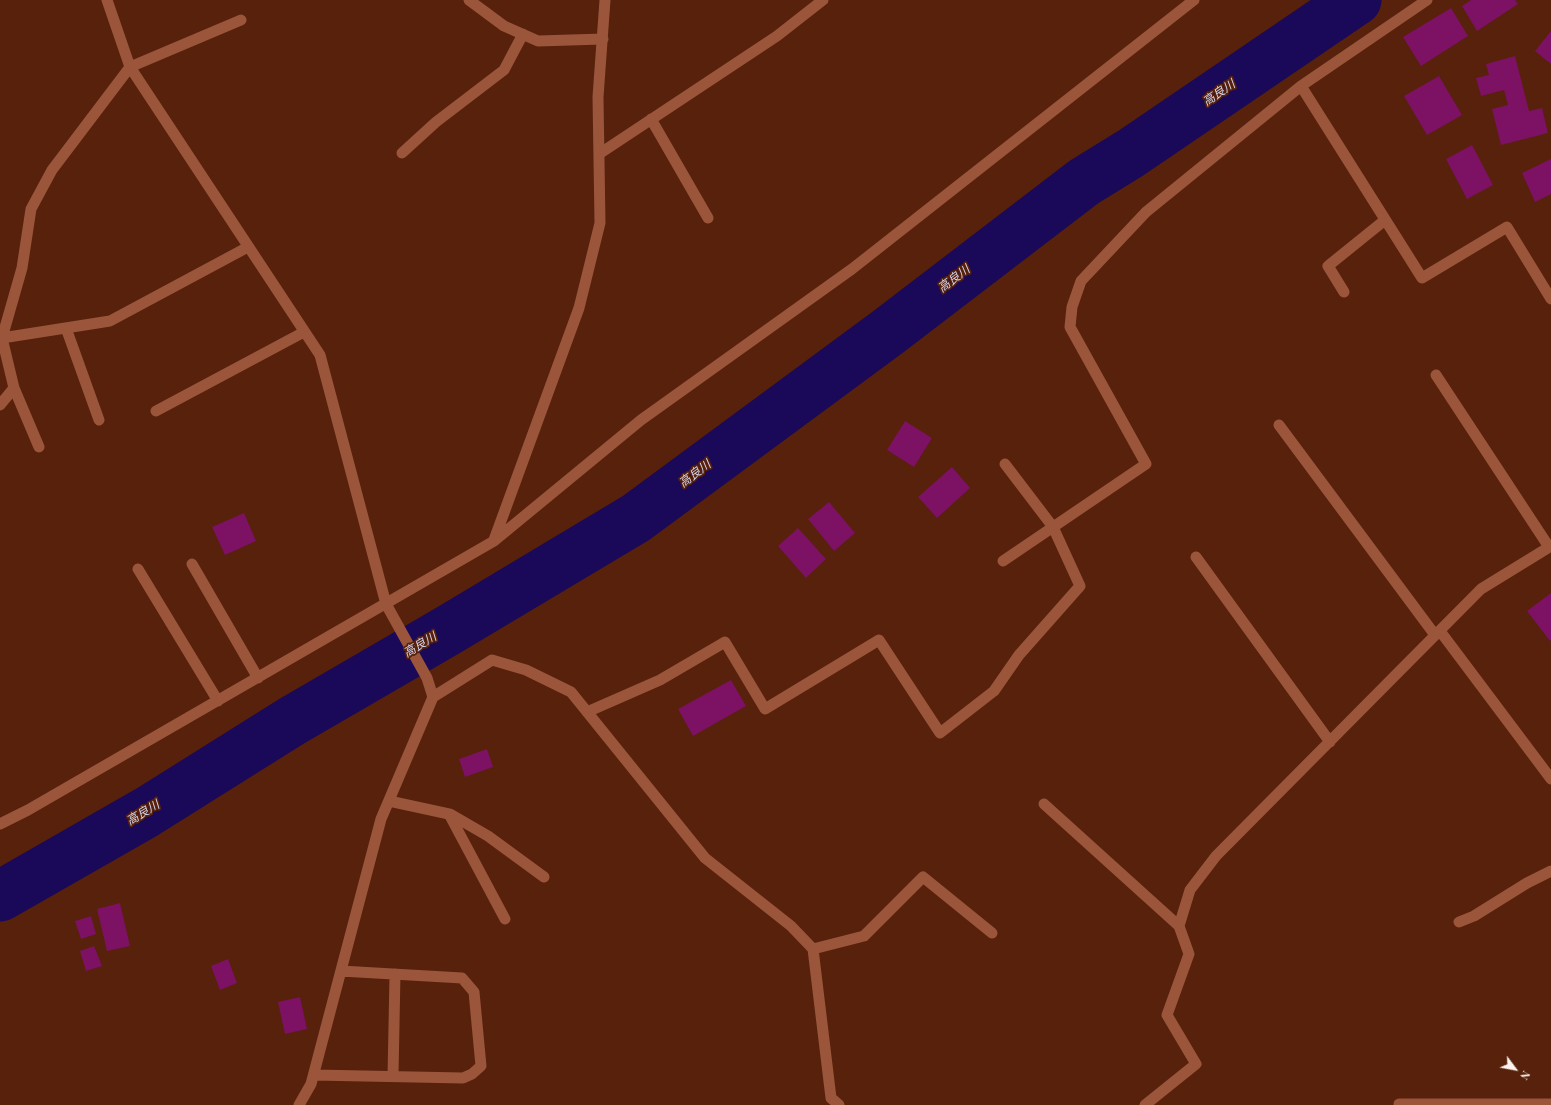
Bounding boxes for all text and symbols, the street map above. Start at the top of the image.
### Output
water label: 高良川 [1200,77,1238,109]
water label: 高良川 [935,262,973,296]
water label: 高良川 [676,457,714,491]
water label: 高良川 [401,630,439,660]
water label: 高良川 [124,798,162,828]
north arrow [1495,1049,1535,1089]
text: N [1517,1068,1534,1083]

